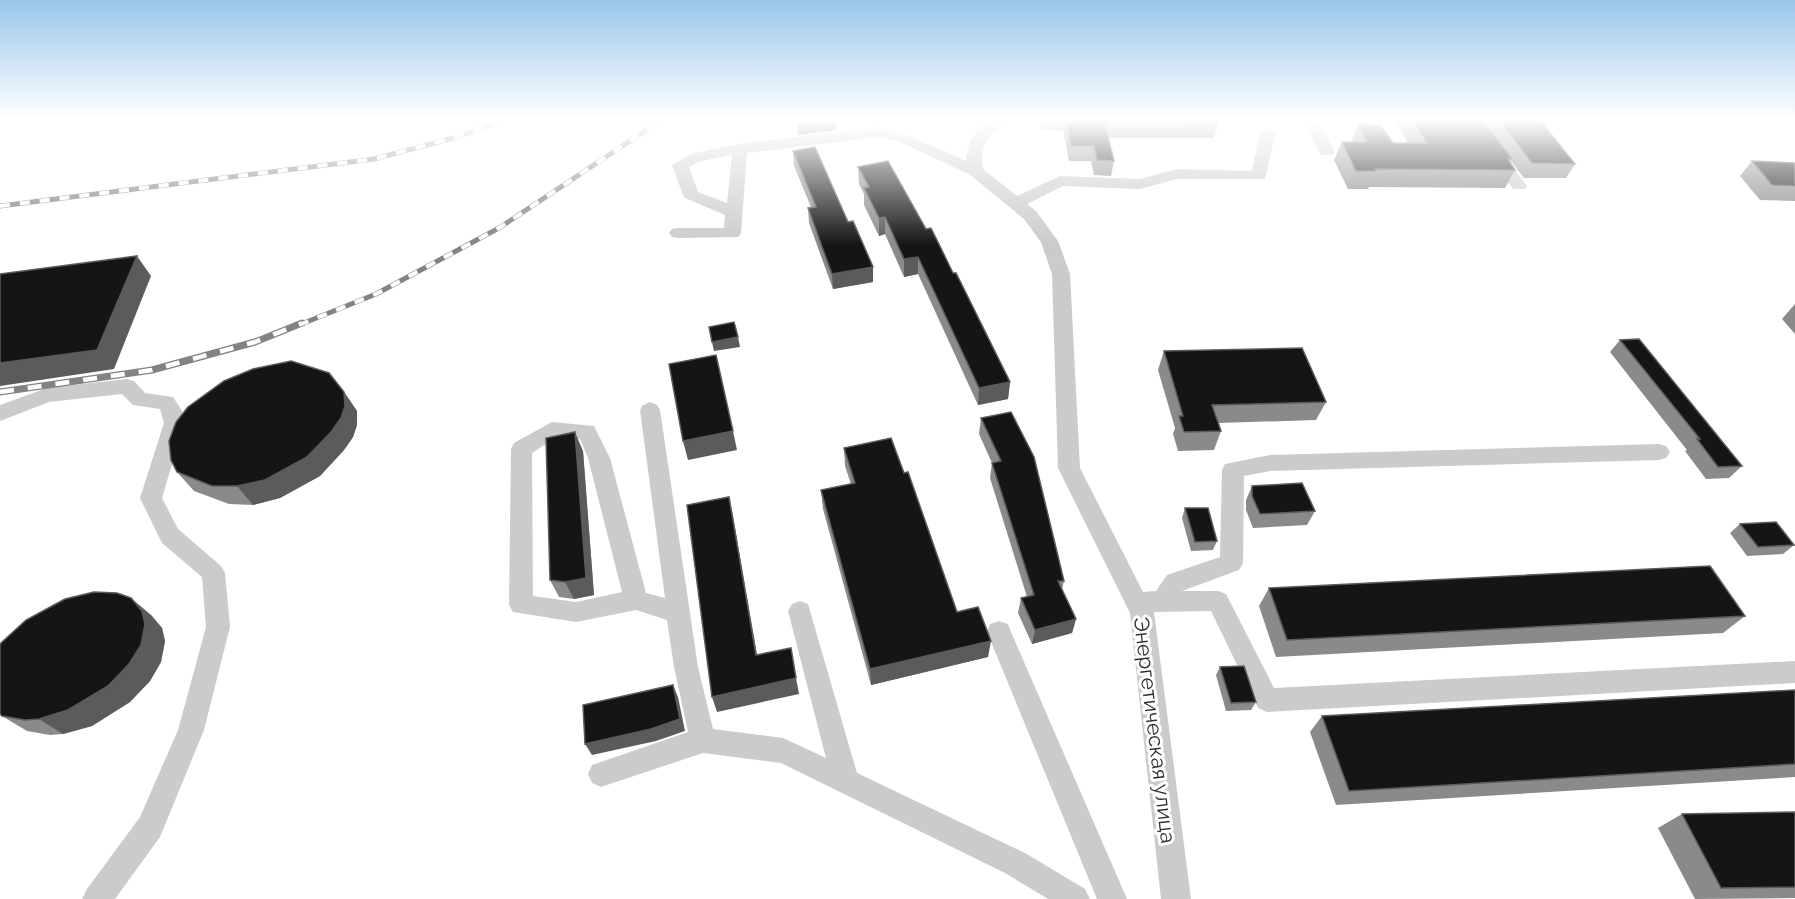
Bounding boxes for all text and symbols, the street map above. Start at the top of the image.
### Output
street label: Энергетическая улица [1129,615,1181,845]

